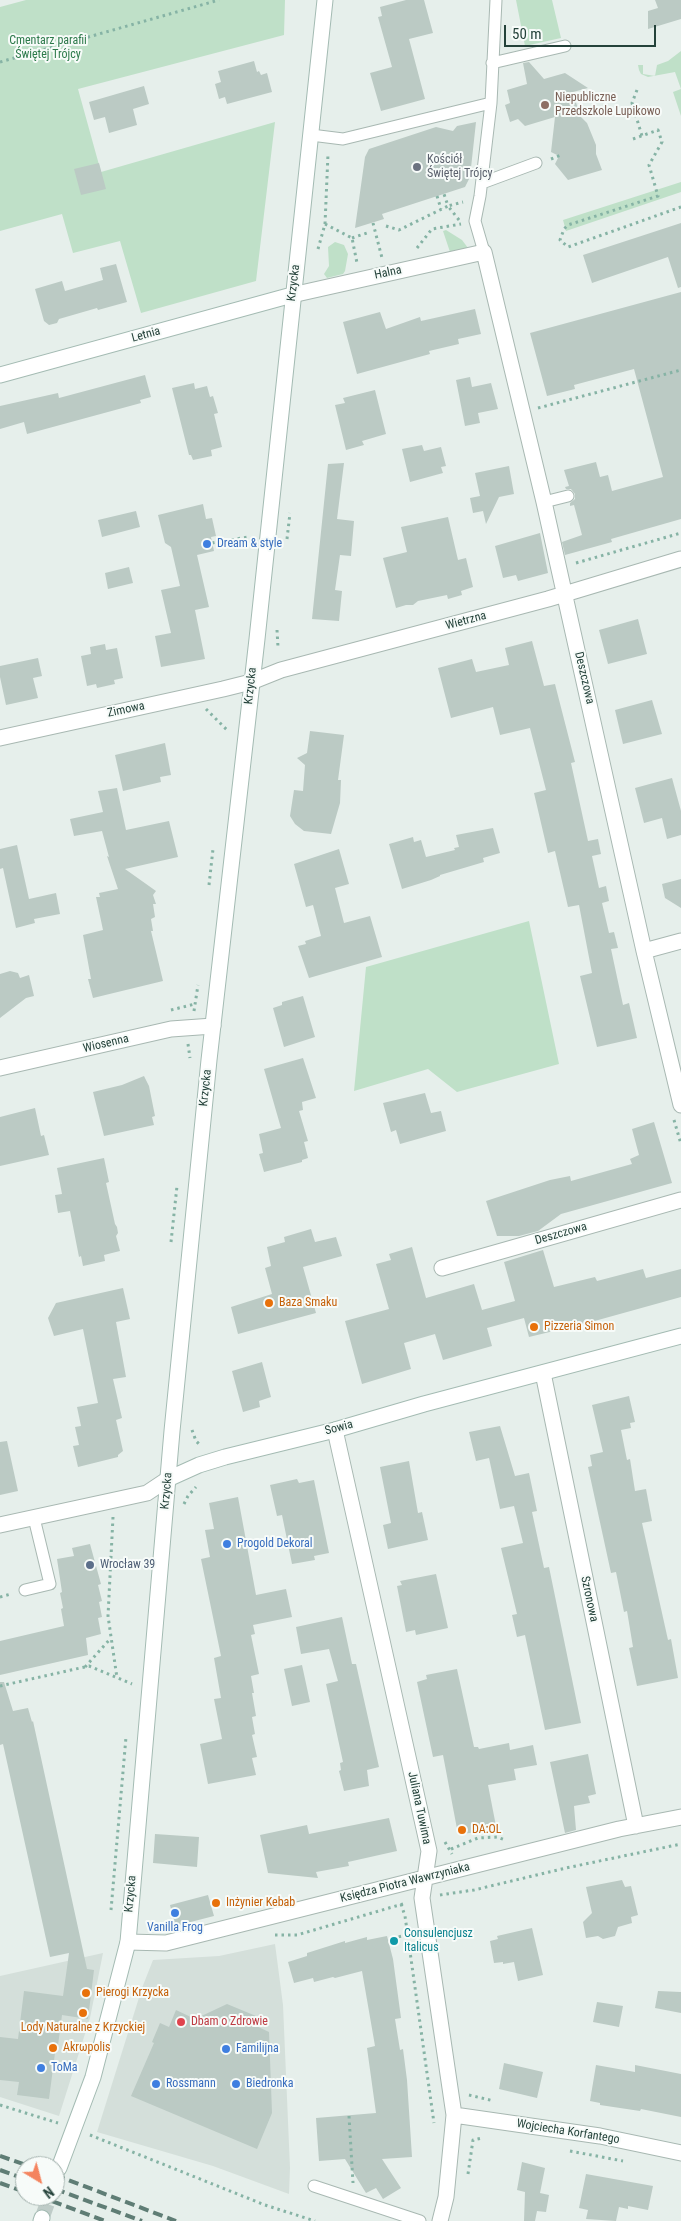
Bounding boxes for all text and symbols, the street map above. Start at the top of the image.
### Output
scale bar [506,15,658,47]
text: 50 m [512,25,542,43]
park label: Cmentarz parafii Świętej Trójcy [9,34,87,62]
place label: Niepubliczne Przedszkole Lupikowo [555,91,661,119]
marker: Niepubliczne Przedszkole Lupikowo [539,99,551,111]
place label: Kościół Świętej Trójcy [427,153,493,181]
marker: Kościół Świętej Trójcy [411,161,423,173]
street label: Halna [373,263,403,283]
street label: Krzycka [285,264,303,302]
street label: Letnia [130,324,162,346]
place label: Dream & style [217,537,282,551]
marker: Dream & style [201,538,213,550]
street label: Wietrzna [444,609,488,633]
street label: Deszczowa [571,650,597,706]
street label: Krzycka [242,667,260,705]
street label: Zimowa [106,699,146,721]
street label: Wiosenna [82,1032,130,1056]
street label: Krzycka [197,1069,215,1107]
street label: Deszczowa [533,1220,589,1248]
place label: Baza Smaku [279,1296,337,1310]
marker: Baza Smaku [263,1297,275,1309]
place label: Pizzeria Simon [544,1320,614,1334]
marker: Pizzeria Simon [528,1321,540,1333]
street label: Sowia [323,1417,355,1439]
street label: Krzycka [158,1472,176,1510]
place label: Progold Dekoral [237,1537,312,1551]
marker: Progold Dekoral [221,1538,233,1550]
place label: Wrocław 39 [100,1558,155,1572]
marker: Wrocław 39 [84,1559,96,1571]
street label: Szronowa [577,1575,601,1623]
street label: Juliana Tuwima [404,1770,434,1846]
place label: DA:OL [472,1823,501,1837]
marker: DA:OL [456,1824,468,1836]
street label: Księdza Piotra Wawrzyniaka [339,1860,471,1906]
street label: Krzycka [122,1875,140,1913]
place label: Inżynier Kebab [226,1896,295,1910]
marker: Inżynier Kebab [210,1897,222,1909]
marker: Vanilla Frog [169,1907,181,1919]
place label: Vanilla Frog [147,1921,203,1935]
place label: Consulencjusz Italicus [404,1927,473,1955]
marker: Consulencjusz Italicus [388,1935,400,1947]
place label: Pierogi Krzycka [96,1986,169,2000]
marker: Pierogi Krzycka [80,1987,92,1999]
marker: Lody Naturalne z Krzyckiej [77,2007,89,2019]
place label: Dbam o Zdrowie [191,2015,268,2029]
marker: Dbam o Zdrowie [175,2016,187,2028]
place label: Lody Naturalne z Krzyckiej [21,2021,145,2035]
place label: Akrωpolis [63,2041,110,2055]
marker: Akrωpolis [47,2042,59,2054]
place label: Familijna [236,2042,279,2056]
marker: Familijna [220,2043,232,2055]
place label: ToMa [51,2061,78,2075]
marker: ToMa [35,2062,47,2074]
place label: Rossmann [166,2077,216,2091]
place label: Biedronka [246,2077,293,2091]
marker: Rossmann [150,2078,162,2090]
marker: Biedronka [230,2078,242,2090]
street label: Wojciecha Korfantego [515,2117,621,2147]
north arrow [15,2156,65,2206]
text: N [40,2183,57,2201]

